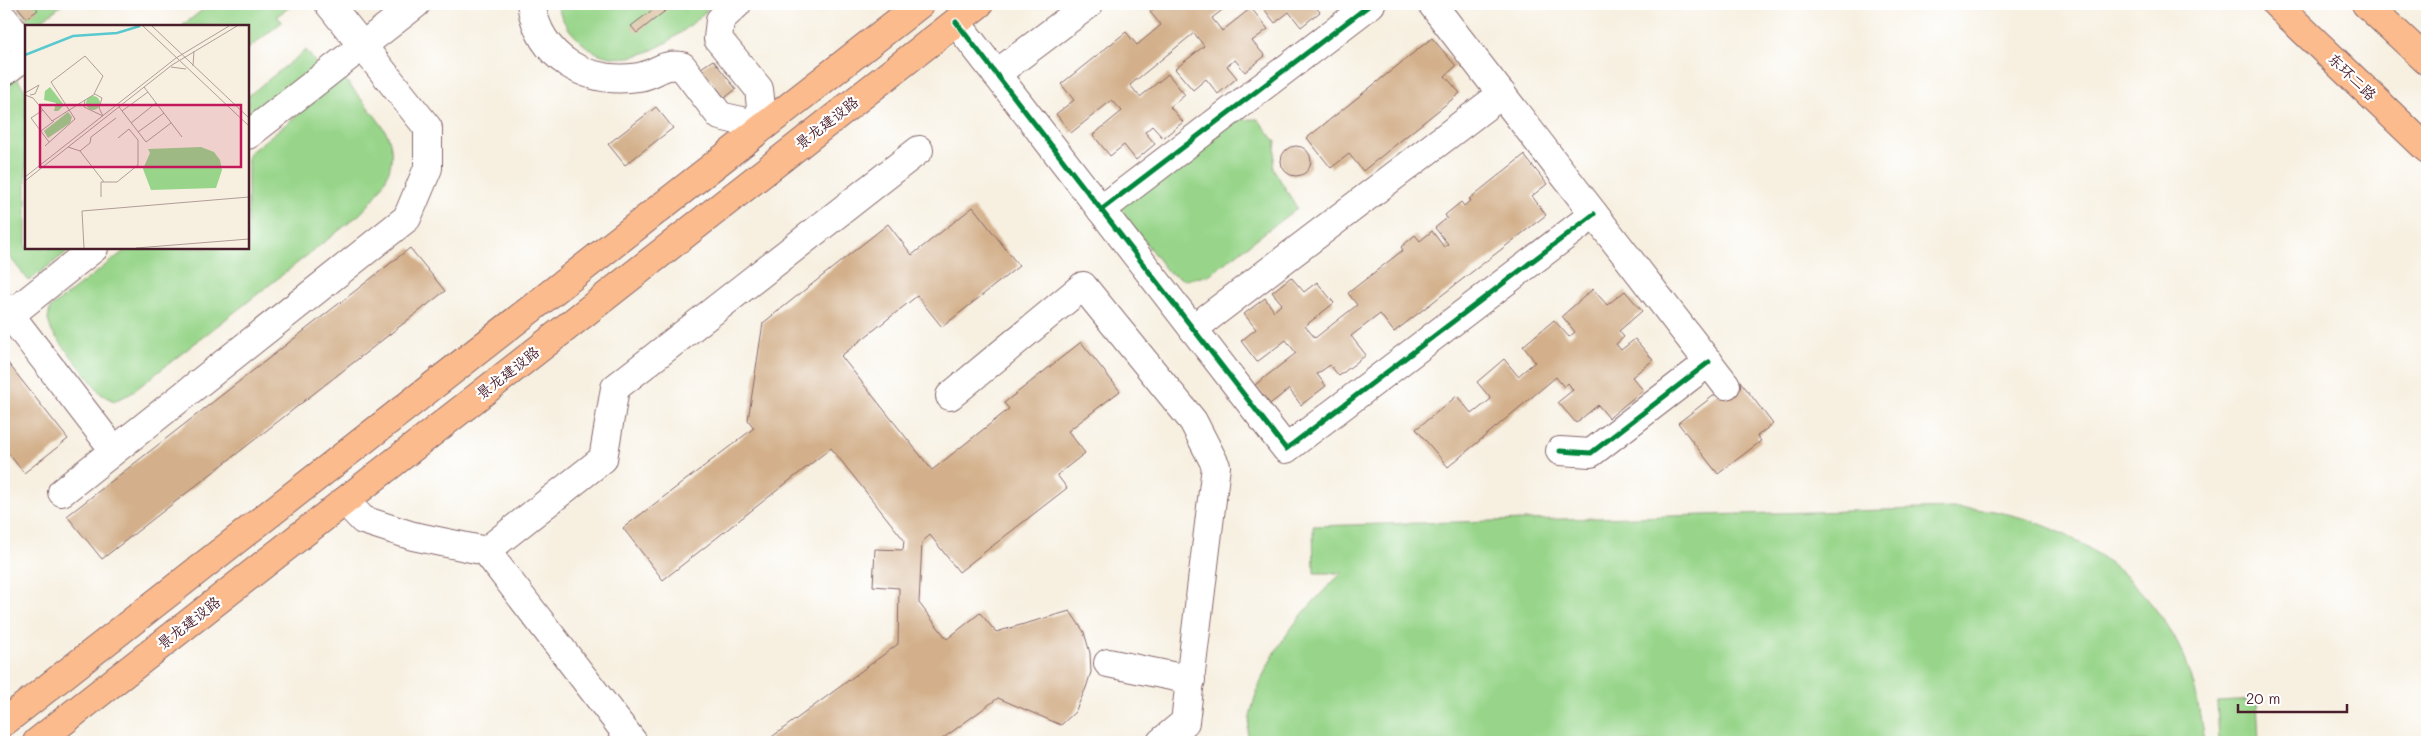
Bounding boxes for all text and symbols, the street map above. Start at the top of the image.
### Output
inset map [25,25,249,249]
street label: 东环二路 [2324,48,2381,104]
street label: 景龙建设路 [791,91,862,153]
street label: 景龙建设路 [472,341,543,403]
street label: 景龙建设路 [153,591,224,653]
scale bar [2238,681,2347,713]
text: 20 m [2246,688,2280,708]

